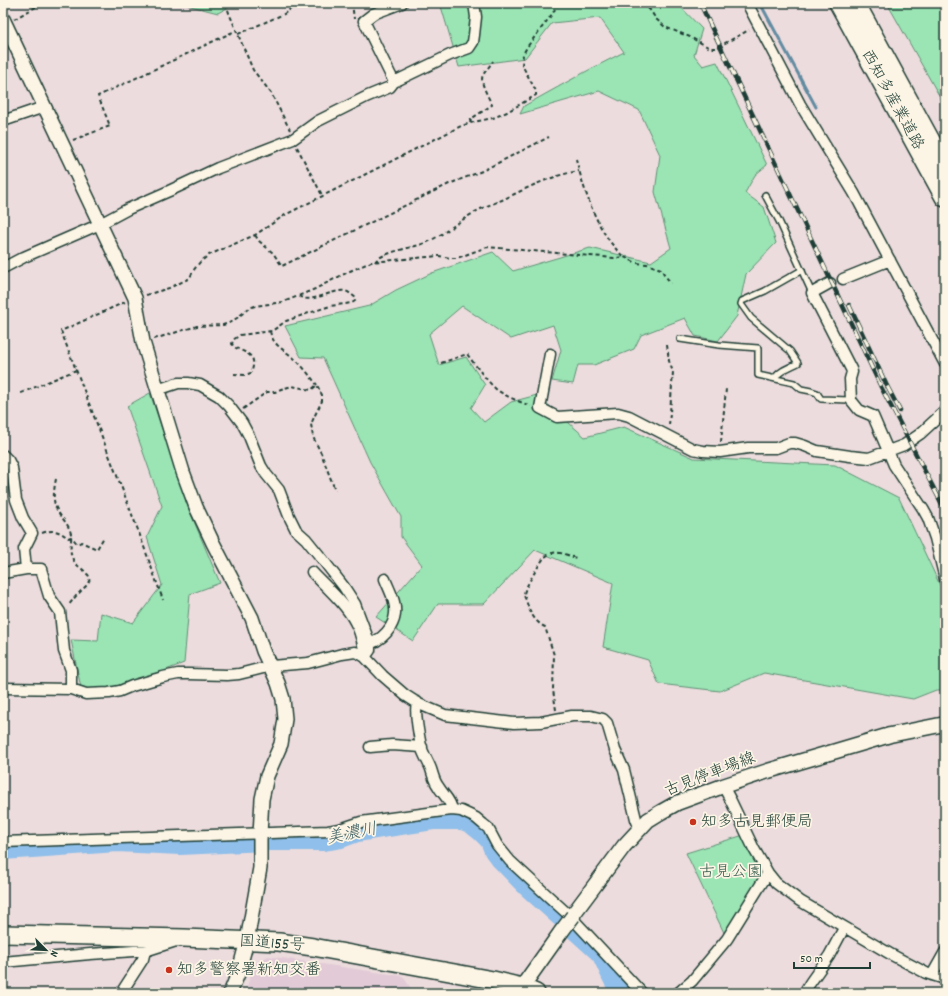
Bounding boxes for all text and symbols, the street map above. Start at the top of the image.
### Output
street label: 西知多産業道路 [855,45,929,155]
street label: 古見停車場線 [661,747,759,803]
place label: 知多古見郵便局 [701,811,813,834]
marker: 知多古見郵便局 [688,817,698,827]
water label: 美濃川 [325,818,379,852]
park label: 古見公園 [699,861,763,884]
north arrow [26,930,66,970]
street label: 国道155号 [238,930,306,958]
scale bar [794,944,870,970]
text: N [45,948,62,960]
text: 50 m [800,951,823,968]
place label: 知多警察署新知交番 [177,959,321,982]
marker: 知多警察署新知交番 [164,965,174,975]

